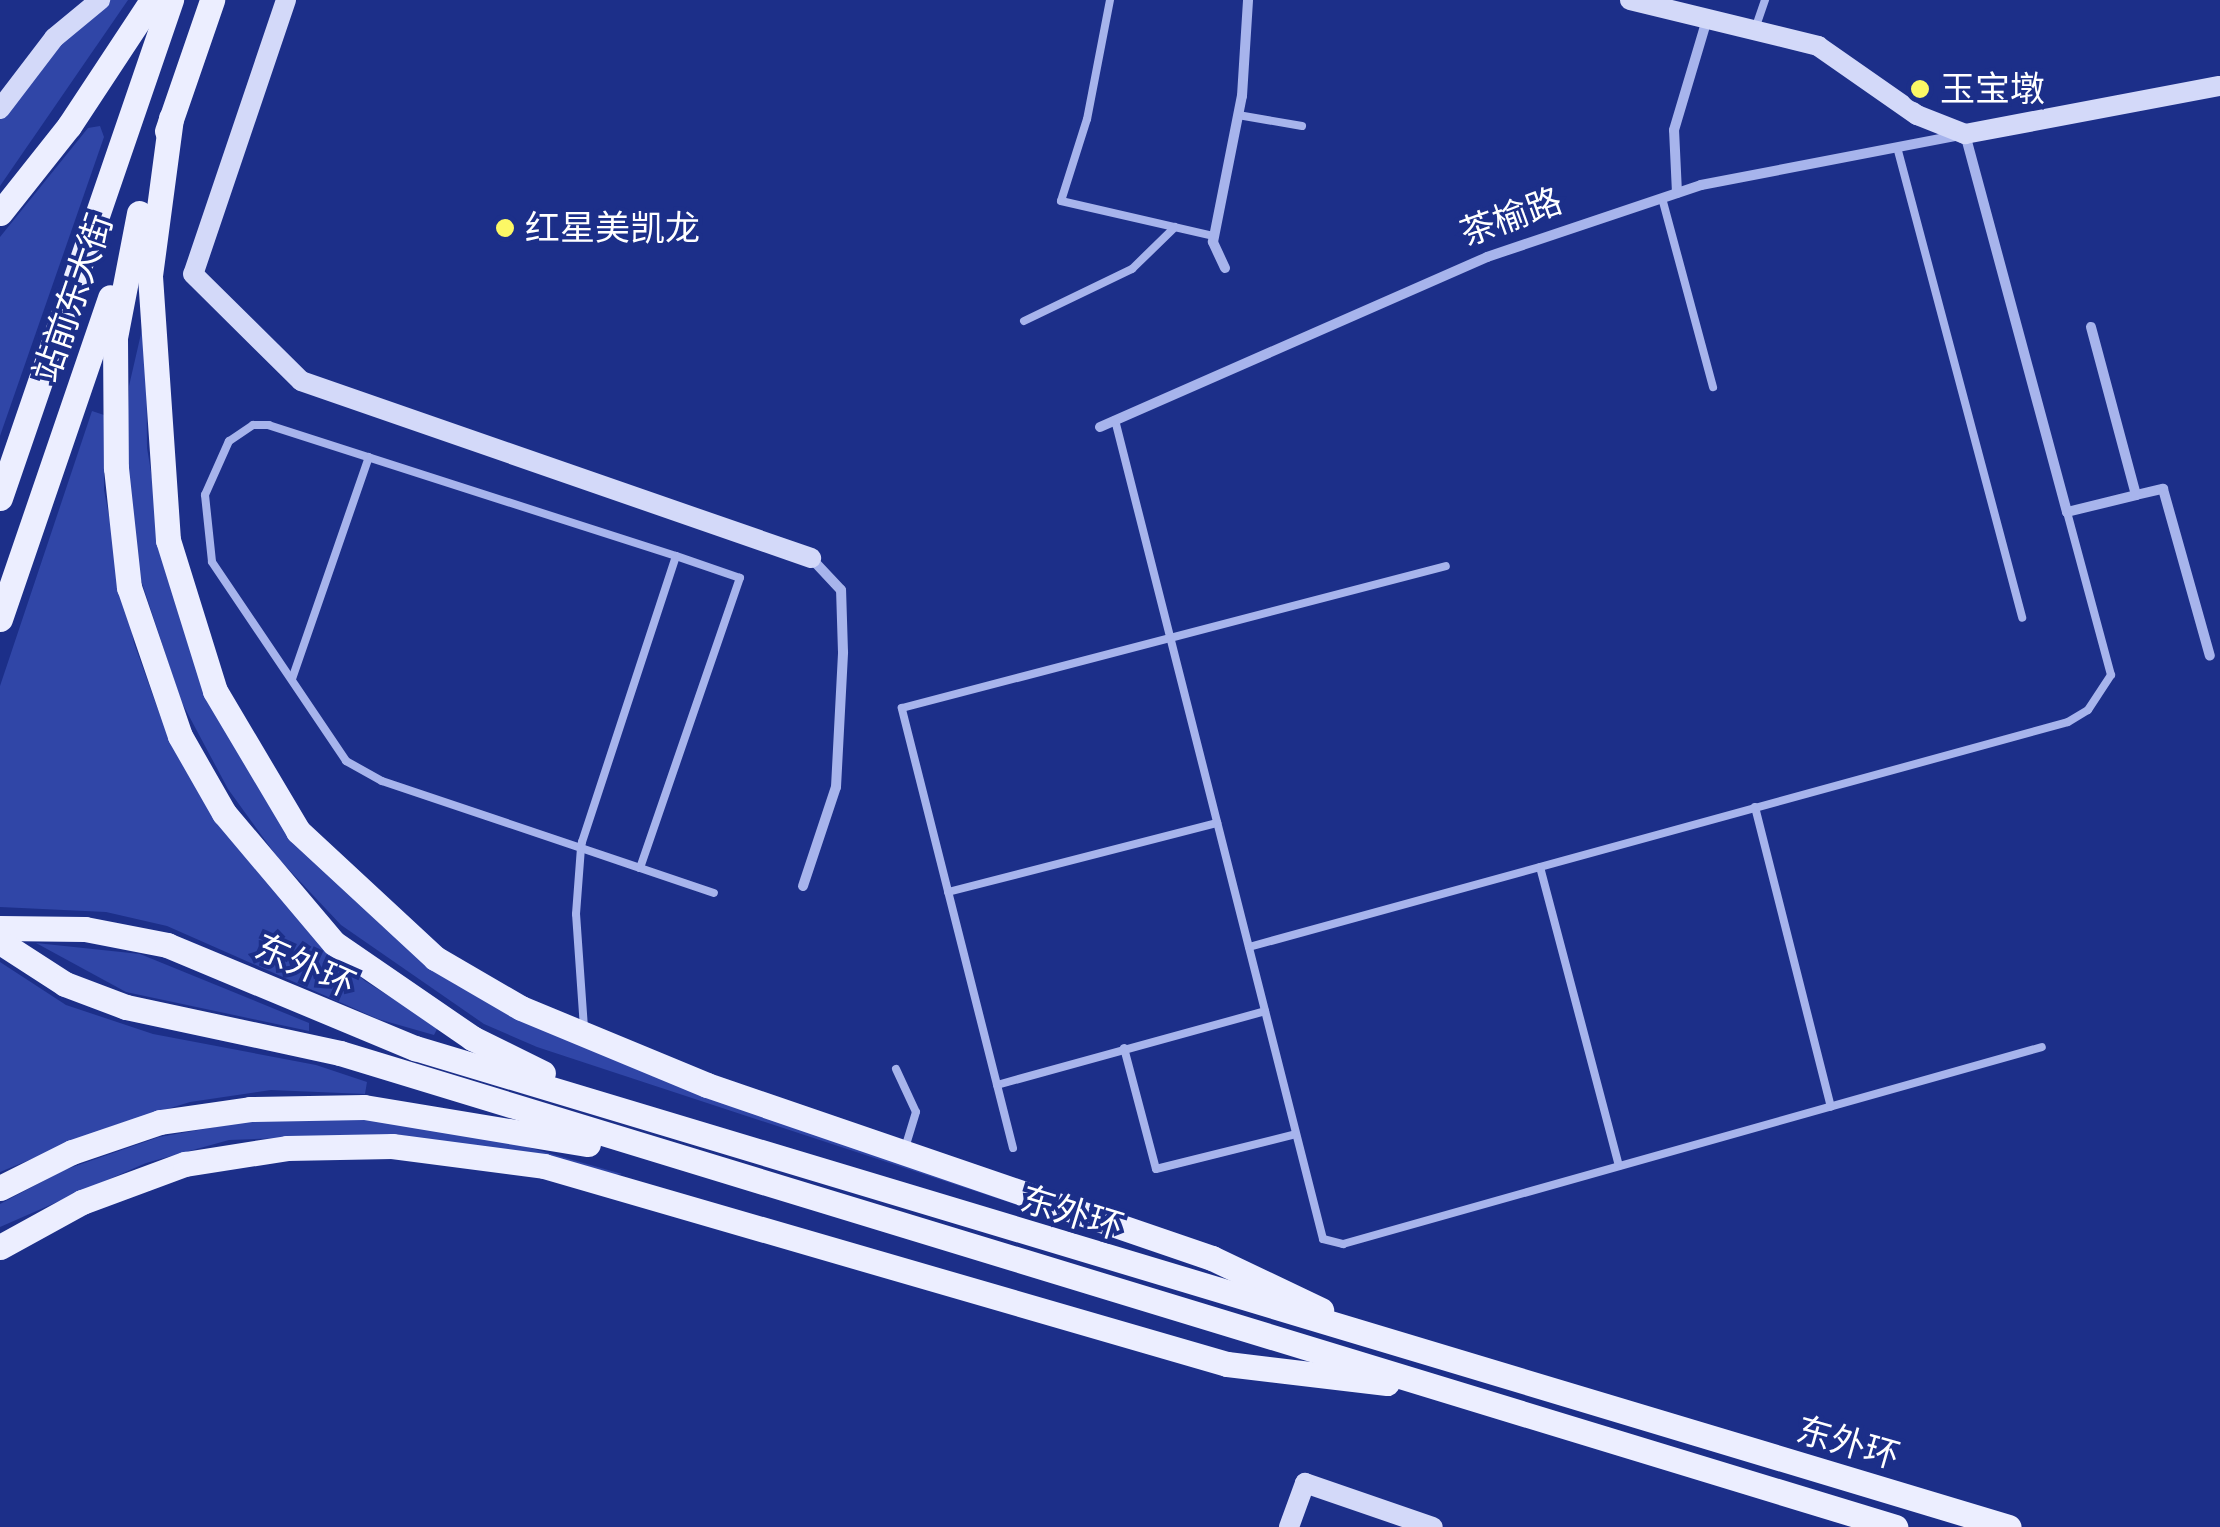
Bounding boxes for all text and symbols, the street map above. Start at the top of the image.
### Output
place label: 玉宝墩 [1940,68,2045,110]
marker: 玉宝墩 [1909,78,1931,100]
street label: 茶榆路 [1454,179,1568,255]
place label: 红星美凯龙 [525,207,700,249]
street label: 站前东大街 [25,208,121,388]
marker: 红星美凯龙 [494,217,516,239]
street label: 东外环 [248,925,362,1007]
street label: 东外环 [1016,1178,1128,1248]
street label: 东外环 [1792,1408,1904,1478]

